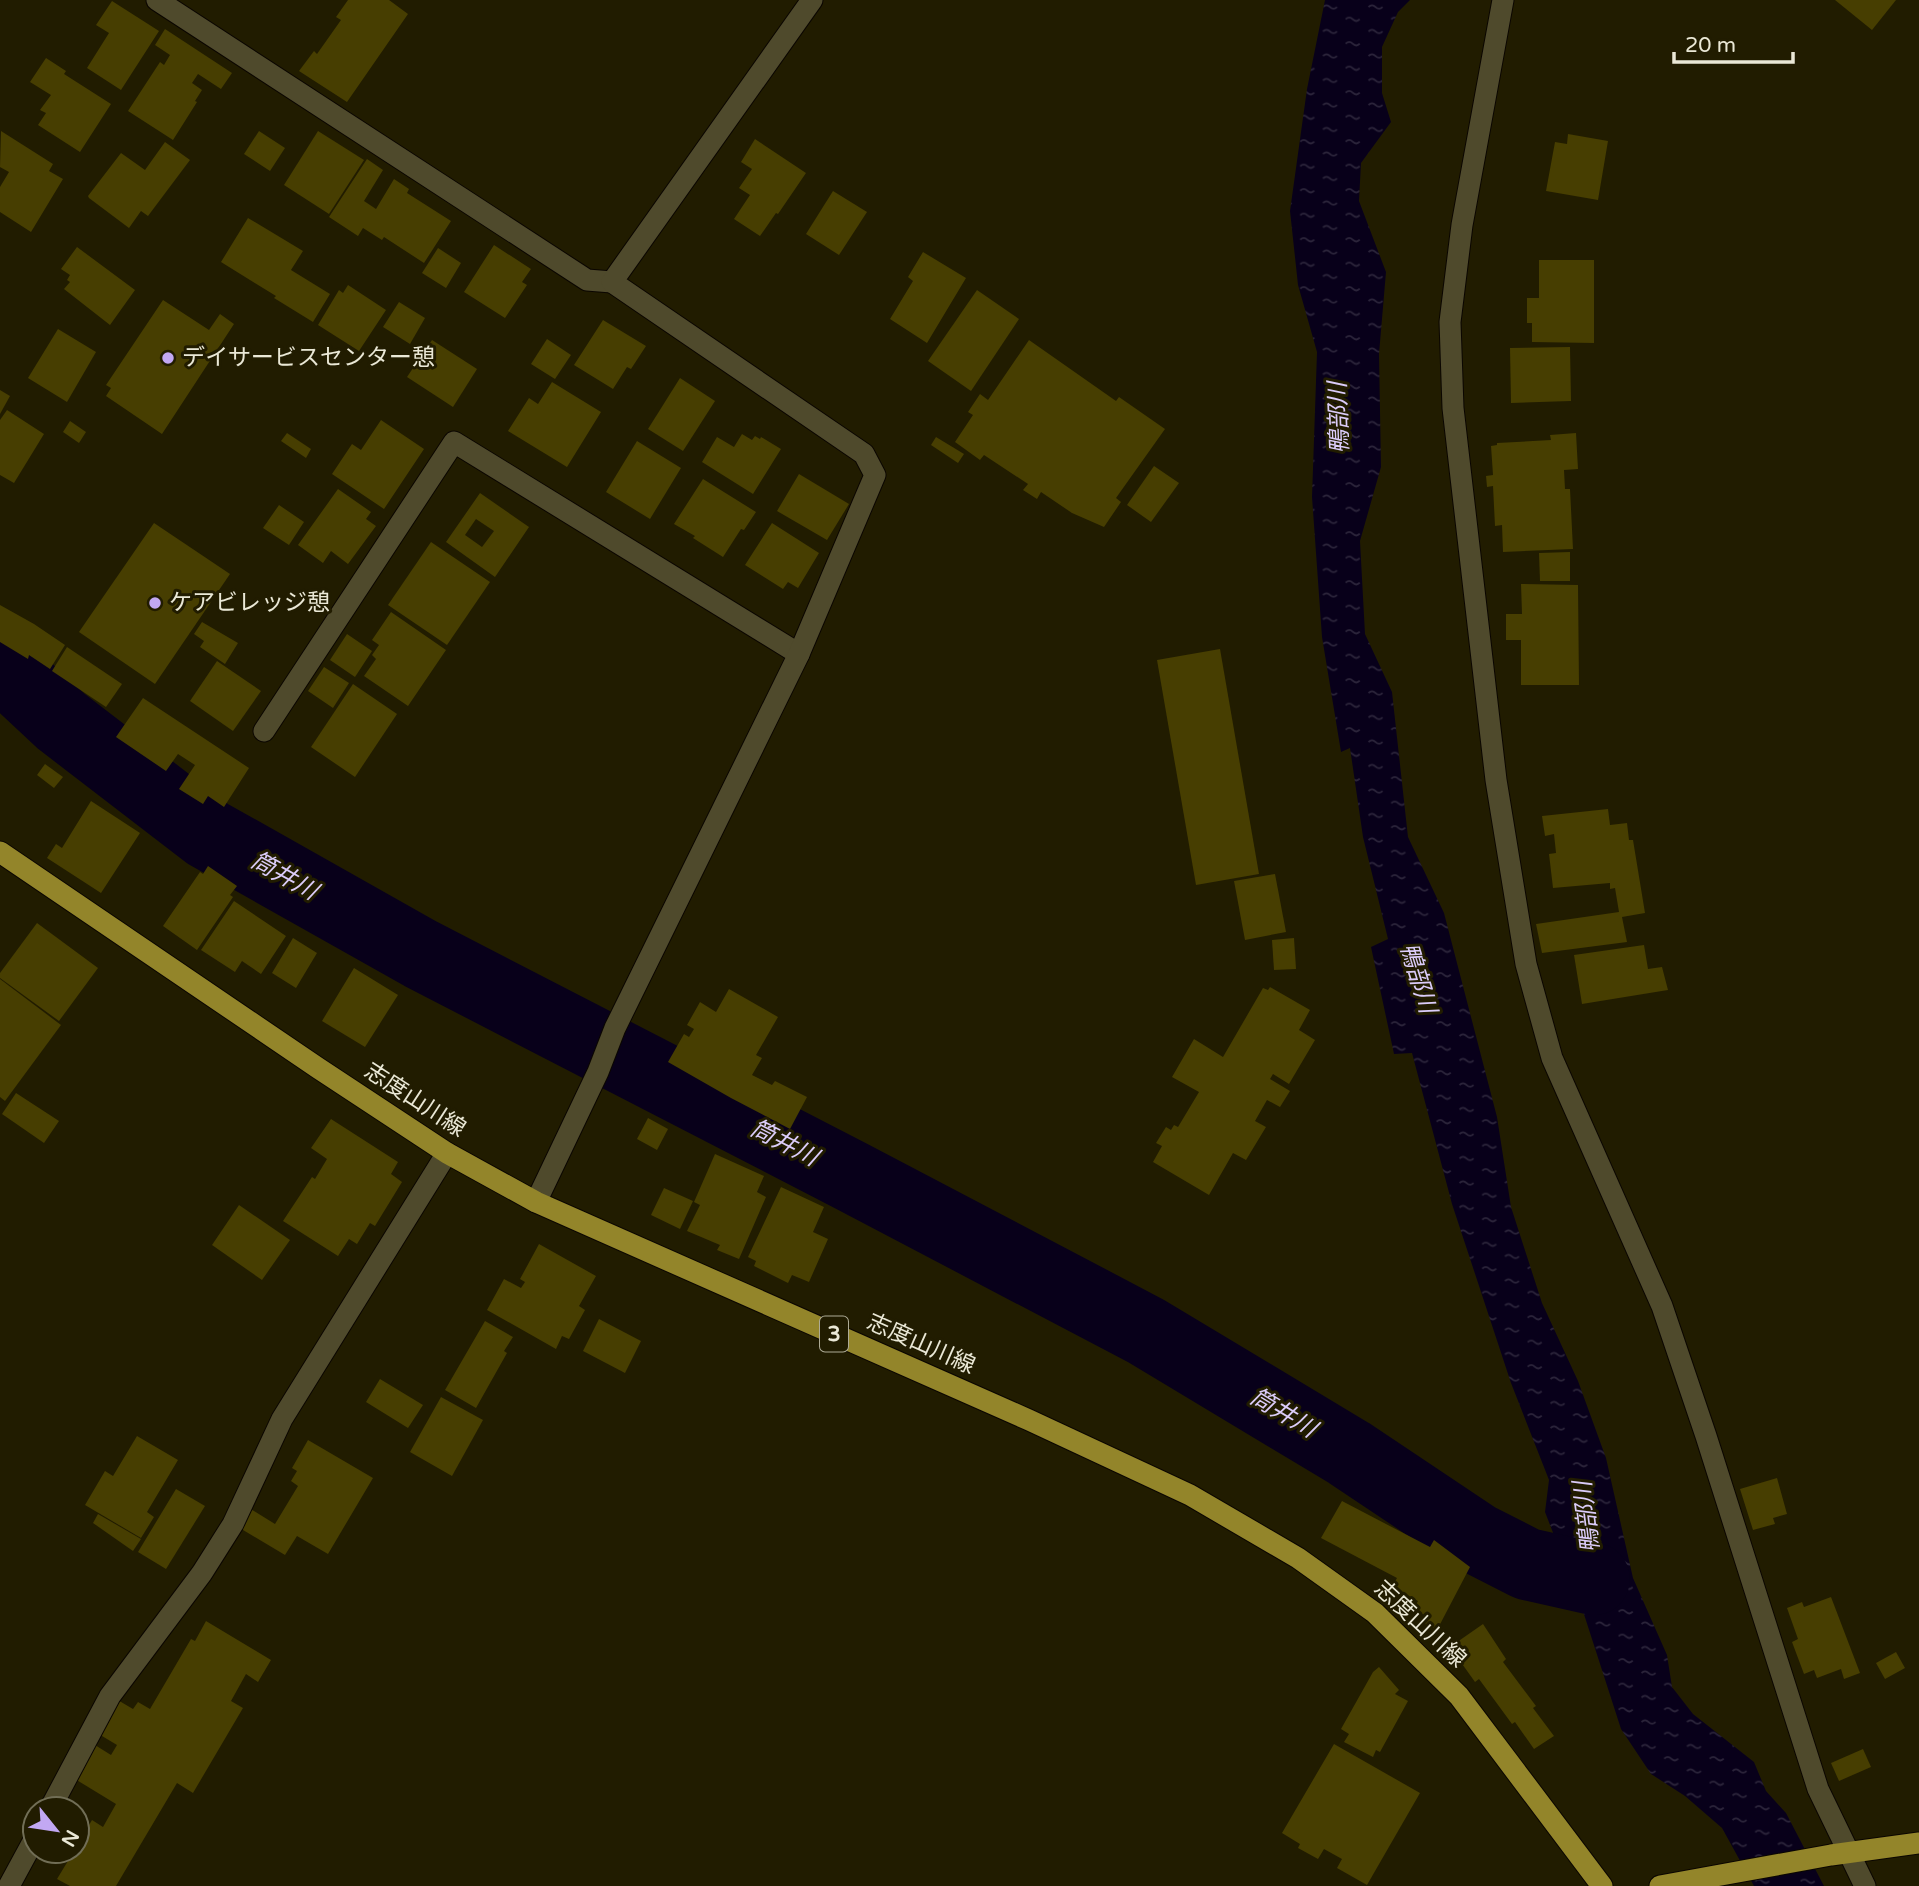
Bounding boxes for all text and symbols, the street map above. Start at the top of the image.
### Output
scale bar [1674,21,1793,65]
text: 20 m [1685,33,1736,58]
place label: デイサービスセンター憩 [182,344,435,372]
marker: デイサービスセンター憩 [160,350,176,366]
water label: 鴨部川 [1323,379,1355,454]
place label: ケアビレッジ憩 [169,589,330,617]
marker: ケアビレッジ憩 [147,595,163,611]
water label: 筒井川 [245,846,325,908]
water label: 鴨部川 [1394,939,1443,1020]
street label: 志度山川線 [359,1057,471,1143]
water label: 筒井川 [745,1114,825,1174]
street label: 志度山川線 [863,1308,979,1380]
road number: 3 [820,1316,848,1352]
water label: 筒井川 [1245,1382,1324,1446]
water label: 鴨部川 [1568,1477,1606,1554]
street label: 志度山川線 [1368,1575,1472,1673]
north arrow [21,1795,91,1865]
text: N [57,1826,83,1850]

